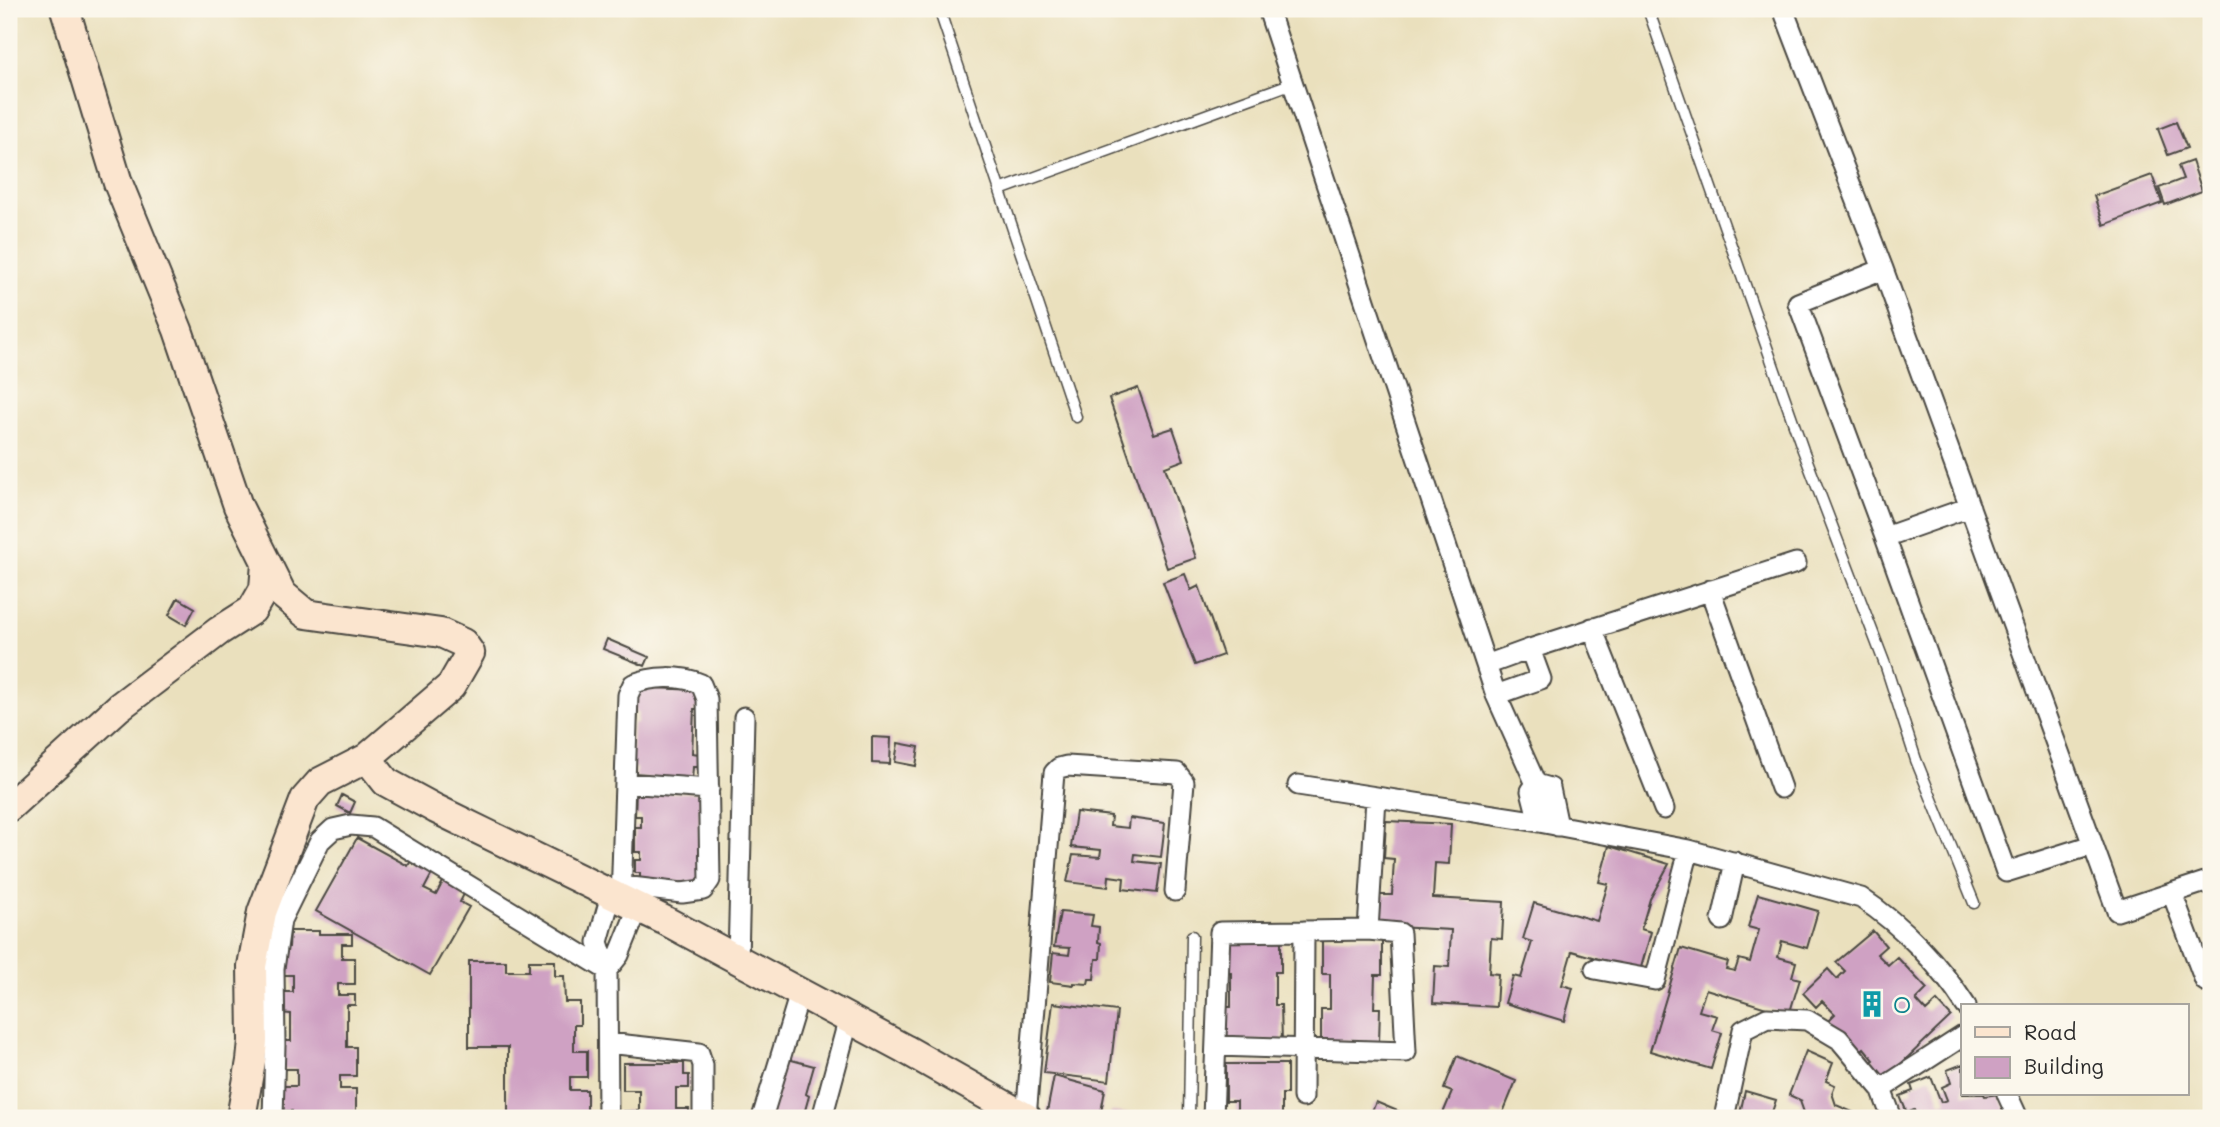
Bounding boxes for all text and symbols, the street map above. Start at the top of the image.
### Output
building icon: O [1857,989,1887,1019]
place label: O [1893,989,1911,1019]
legend [1961,1004,2188,1096]
text: Road [2024,1018,2076,1045]
text: Building [2024,1052,2104,1079]

